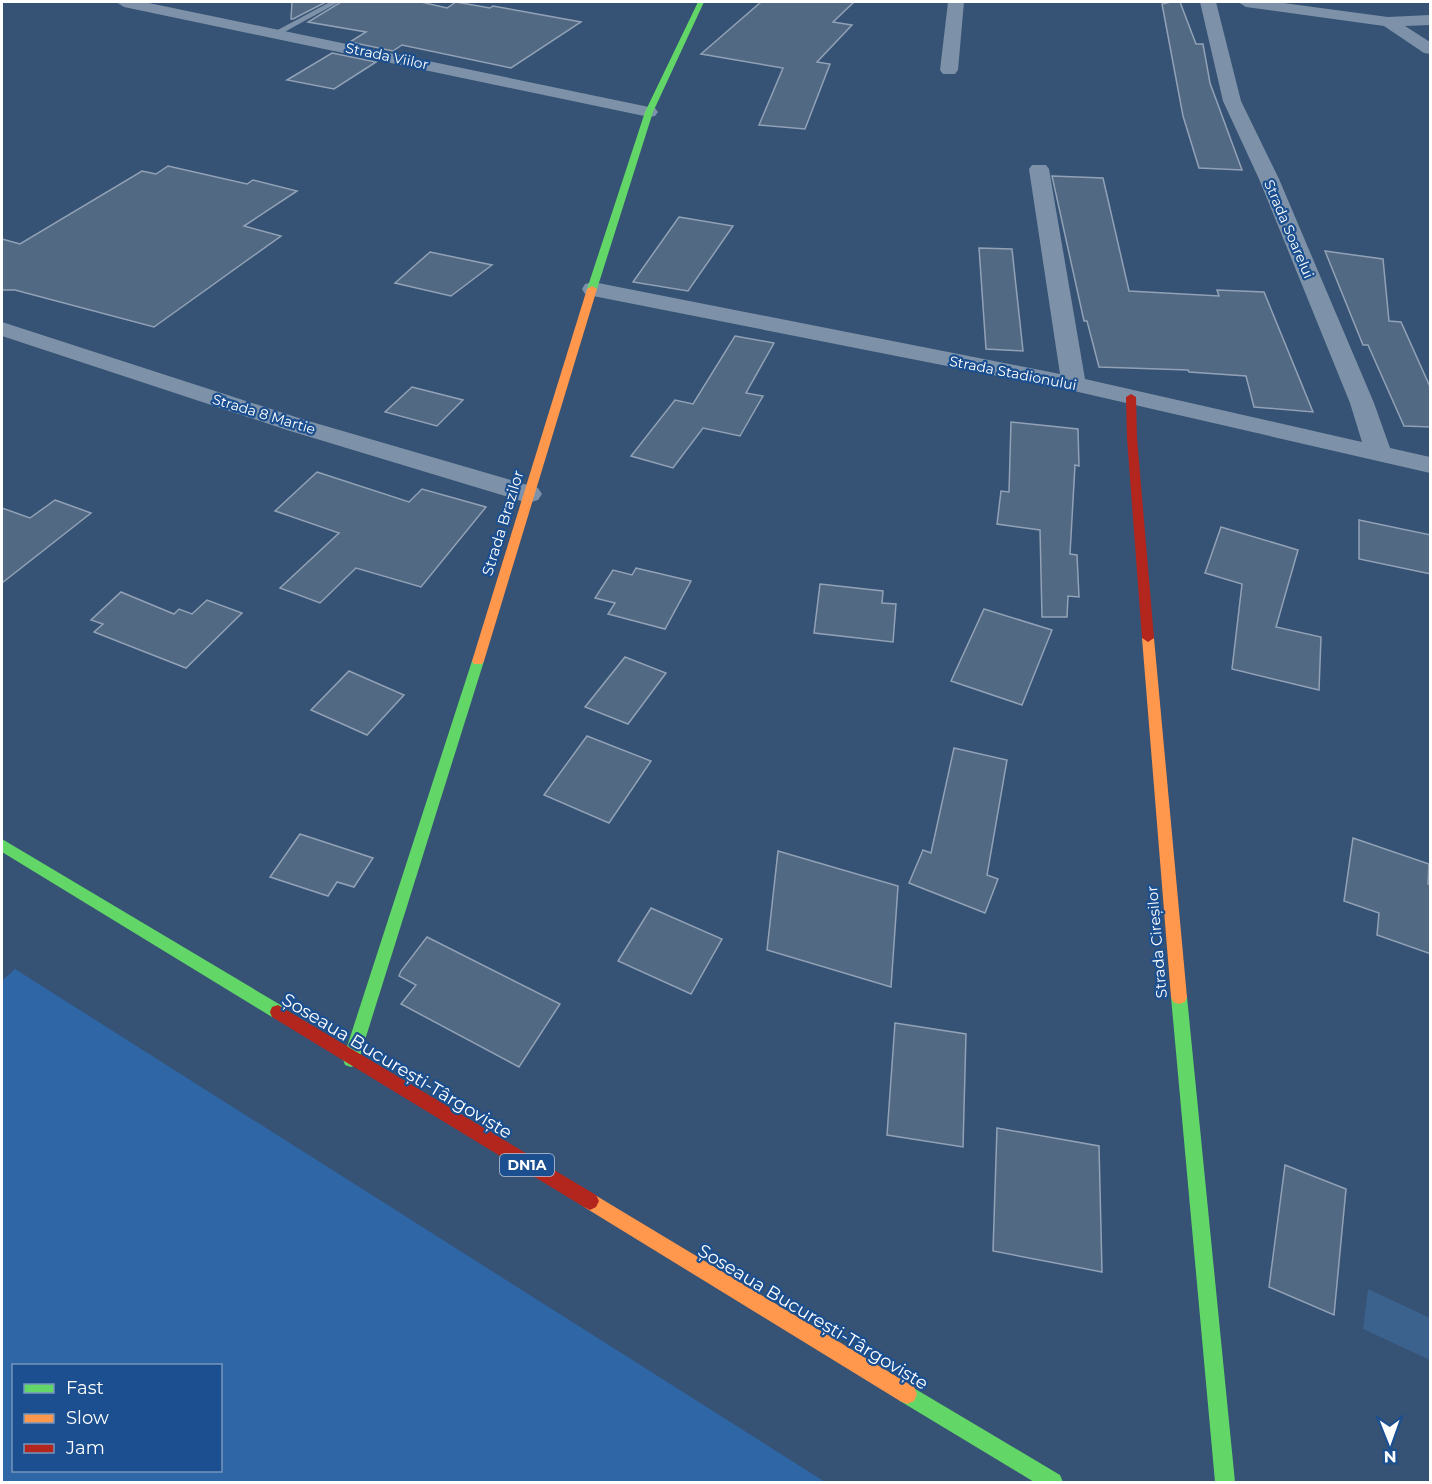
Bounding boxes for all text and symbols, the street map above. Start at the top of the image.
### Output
street label: Strada Viilor [344,38,430,74]
street label: Strada Soarelui [1260,177,1318,281]
street label: Strada Stadionului [948,352,1078,394]
street label: Strada 8 Martie [210,390,318,438]
street label: Strada Brazilor [477,468,528,578]
street label: Strada Cireșilor [1142,885,1172,999]
street label: Șoseaua București-Târgoviște [277,988,516,1145]
road number: DN1A [500,1154,554,1176]
street label: Șoseaua București-Târgoviște [693,1239,932,1396]
legend [12,1364,222,1472]
text: Fast [66,1377,104,1399]
text: Slow [66,1407,109,1429]
north arrow [1360,1412,1420,1472]
text: Jam [65,1437,105,1459]
text: N [1384,1447,1397,1466]

